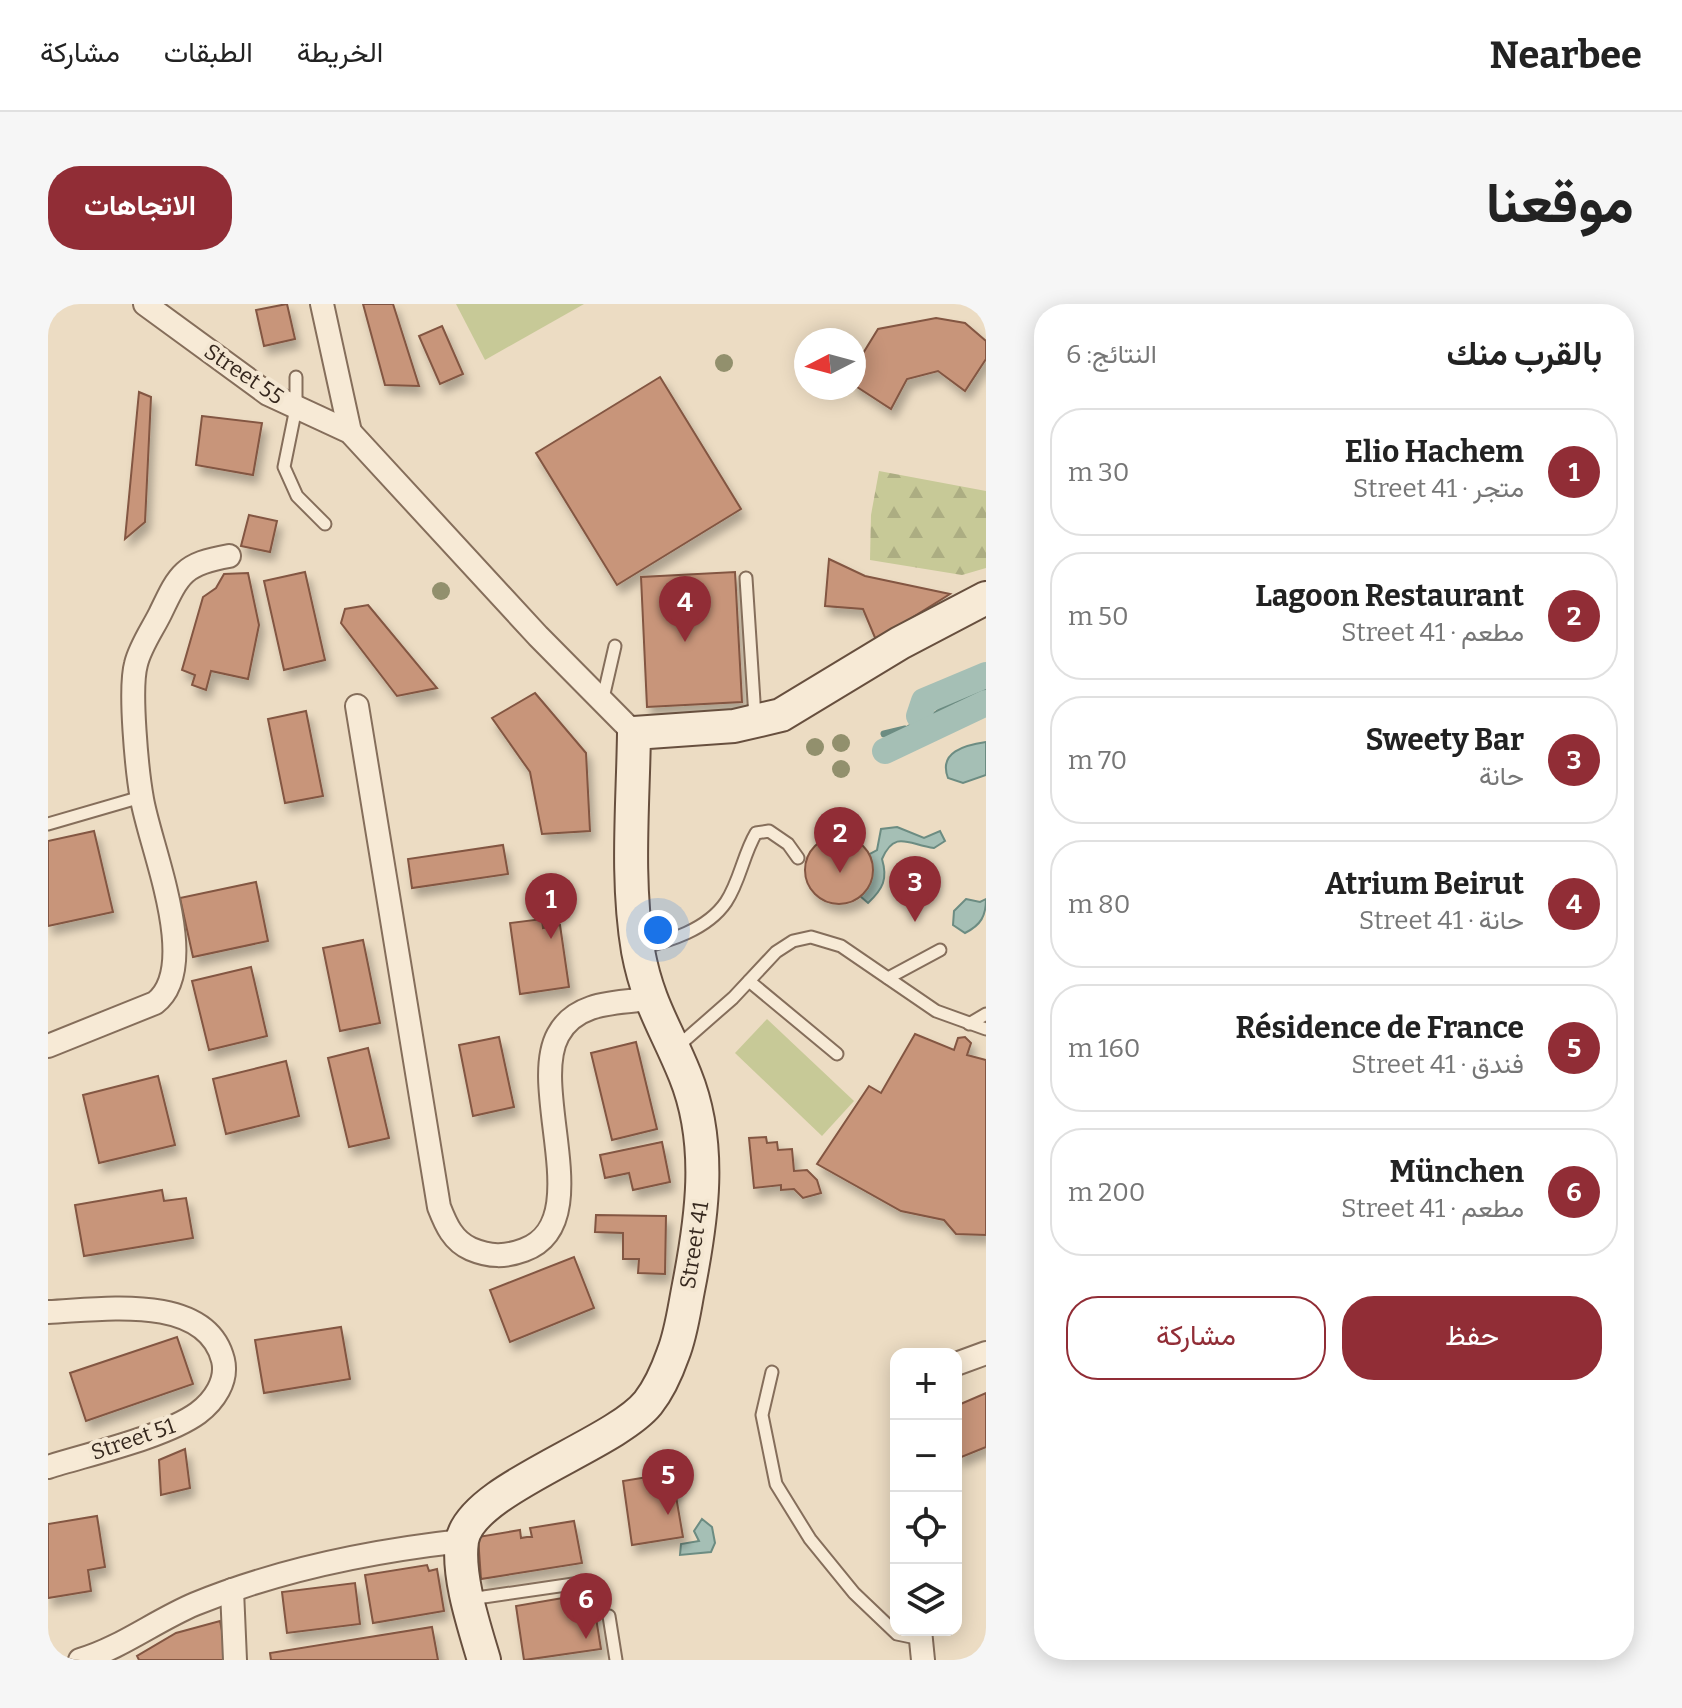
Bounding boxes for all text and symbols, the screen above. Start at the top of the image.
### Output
text: Nearbee [1489,32,1642,78]
text: مشاركة [40,36,120,69]
text: الطبقات [164,36,253,69]
text: الخريطة [297,36,383,69]
button: الاتجاهات [48,166,232,250]
text: موقعنا [1486,170,1634,237]
north arrow [794,328,866,400]
text: بالقرب منك [1447,333,1602,374]
street label: Street 55 [199,338,289,410]
text: النتائج: 6 [1066,339,1157,370]
text: Elio Hachem [1345,434,1524,470]
text: 30 m [1068,457,1130,488]
text: 1 [1568,457,1580,488]
text: متجر · Street 41 [1353,473,1524,504]
pin: 4 [659,576,711,642]
text: Lagoon Restaurant [1255,578,1524,614]
text: 50 m [1068,601,1129,632]
text: 2 [1567,601,1581,632]
text: مطعم · Street 41 [1341,617,1524,648]
text: Sweety Bar [1365,722,1524,758]
text: 70 m [1068,745,1127,776]
text: 3 [1567,745,1582,776]
text: حانة [1479,761,1524,792]
pin: 2 [814,807,866,873]
pin: 3 [889,856,941,922]
text: Atrium Beirut [1325,866,1524,902]
pin: 1 [525,873,577,939]
text: 80 m [1068,889,1130,920]
text: 4 [1566,889,1582,920]
text: حانة · Street 41 [1359,905,1524,936]
your location [638,910,678,950]
text: Résidence de France [1236,1010,1524,1046]
text: 160 m [1068,1033,1141,1064]
text: 5 [1567,1033,1581,1064]
text: فندق · Street 41 [1351,1049,1524,1080]
text: München [1389,1154,1524,1190]
text: 200 m [1068,1177,1146,1208]
text: 6 [1566,1177,1582,1208]
text: مطعم · Street 41 [1341,1193,1524,1224]
street label: Street 41 [674,1199,714,1291]
button: مشاركة [1066,1296,1326,1380]
button: حفظ [1342,1296,1602,1380]
map controls [890,1348,962,1636]
button: + [890,1348,962,1420]
street label: Street 51 [88,1412,179,1466]
button: − [890,1420,962,1492]
pin: 5 [642,1449,694,1515]
button: locate [890,1492,962,1564]
button: layers [890,1564,962,1636]
pin: 6 [560,1573,612,1639]

